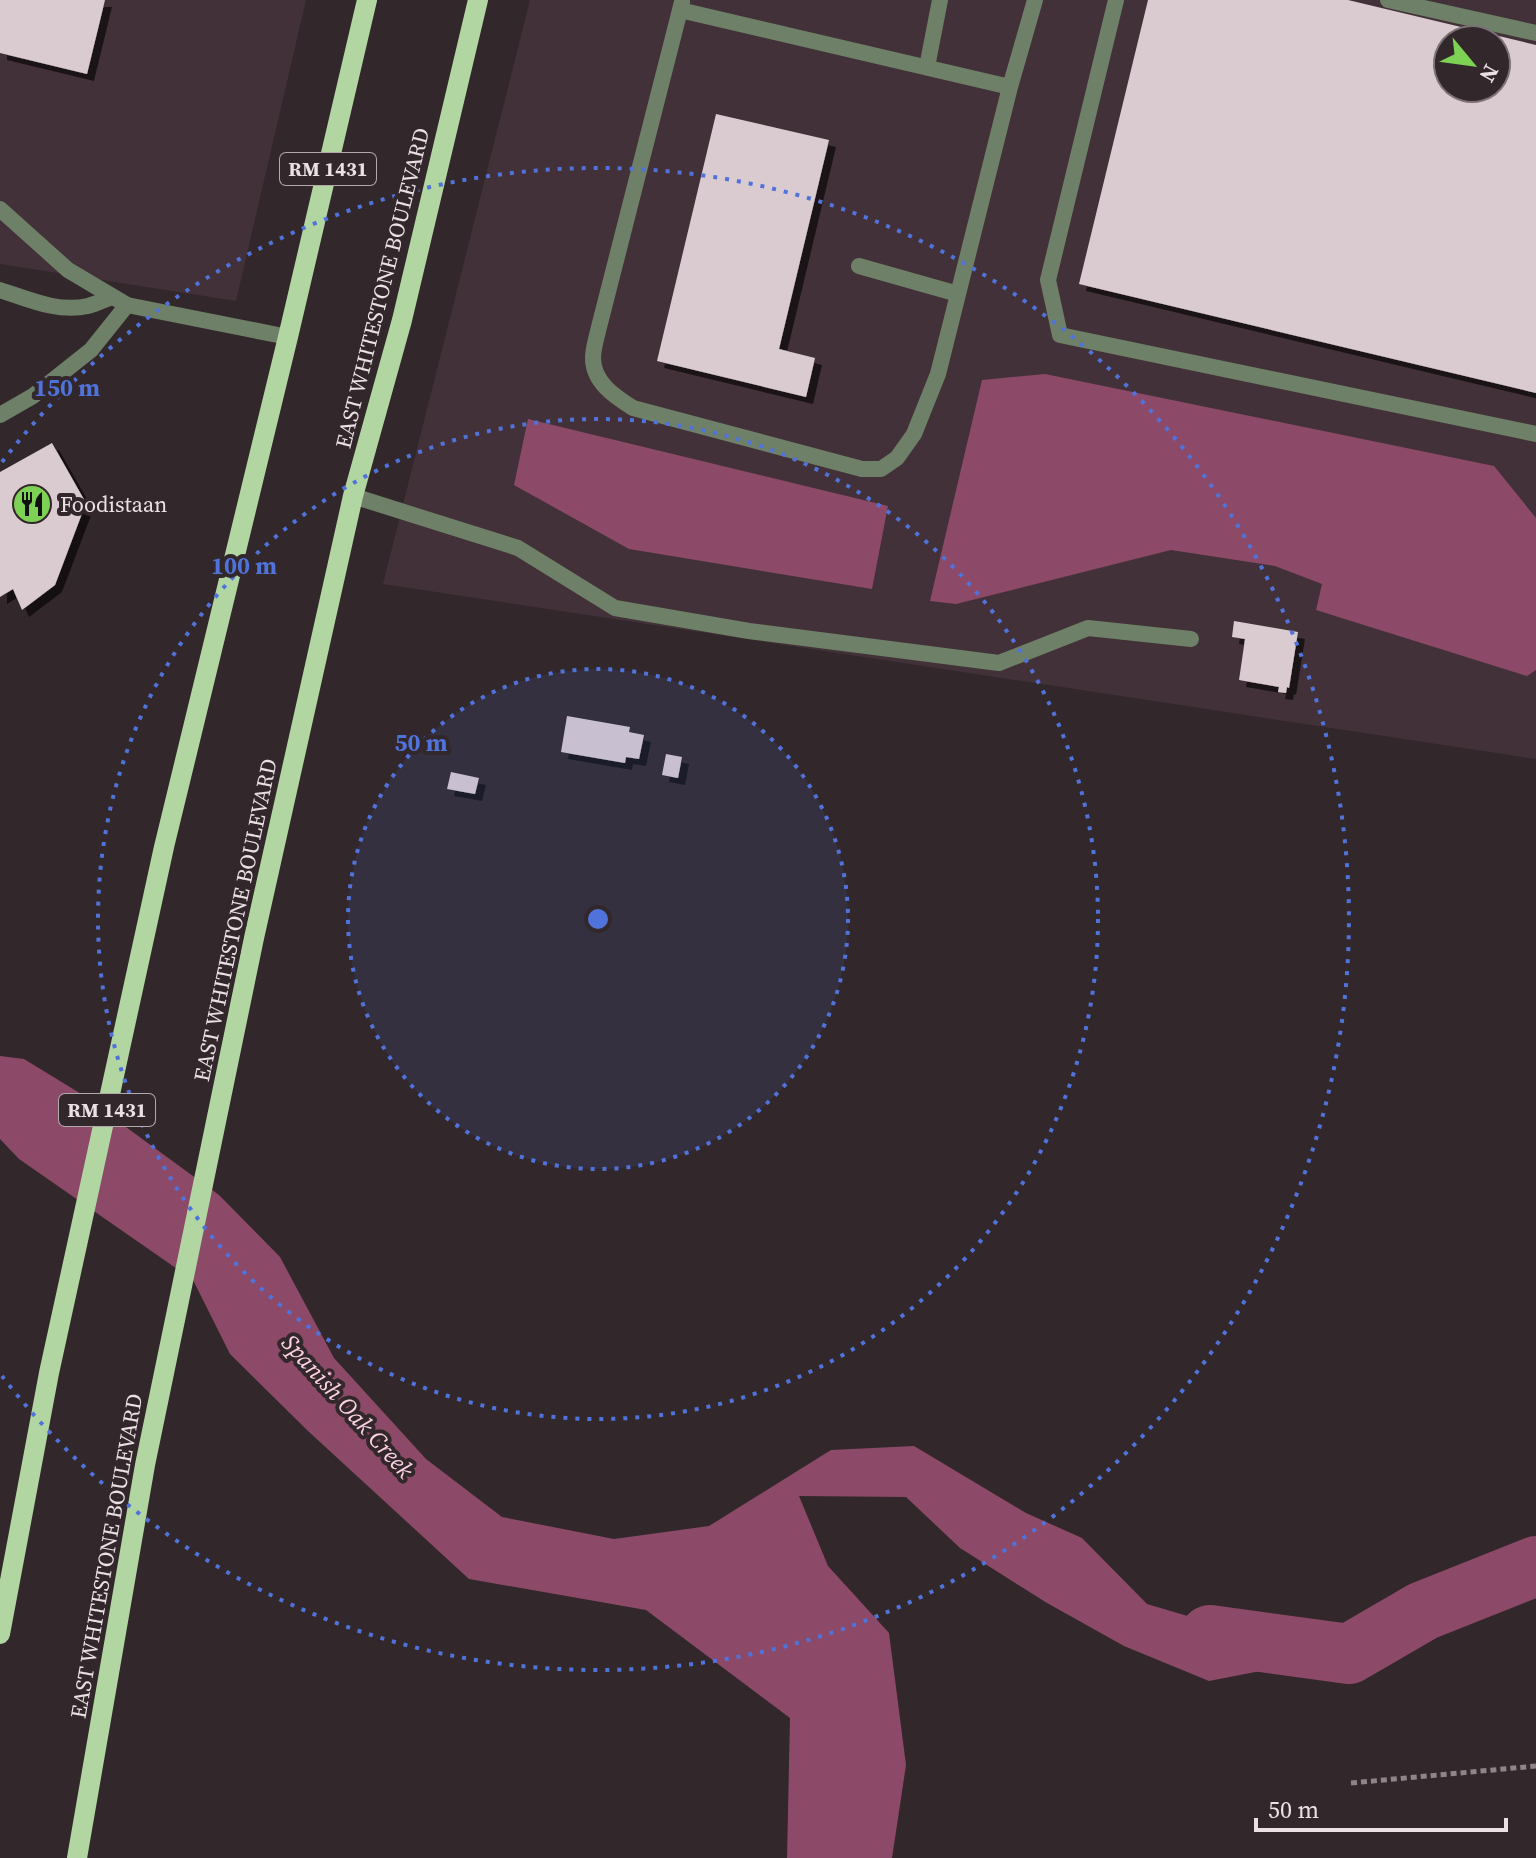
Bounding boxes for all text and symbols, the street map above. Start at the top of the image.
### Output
north arrow [1432,24,1512,104]
text: N [1472,59,1506,88]
street label: EAST WHITESTONE BOULEVARD [328,125,436,451]
road number: RM 1431 [280,153,376,185]
text: 150 m [34,371,100,404]
restaurant icon: Foodistaan [11,483,53,525]
place label: Foodistaan [60,489,167,519]
text: 100 m [211,549,277,582]
text: 50 m [395,726,448,759]
street label: EAST WHITESTONE BOULEVARD [186,756,284,1084]
centre of rings [584,905,612,933]
road number: RM 1431 [59,1094,155,1126]
water label: Spanish Oak Creek [274,1327,422,1486]
street label: EAST WHITESTONE BOULEVARD [63,1391,149,1721]
scale bar [1256,1782,1506,1832]
text: 50 m [1268,1793,1319,1826]

